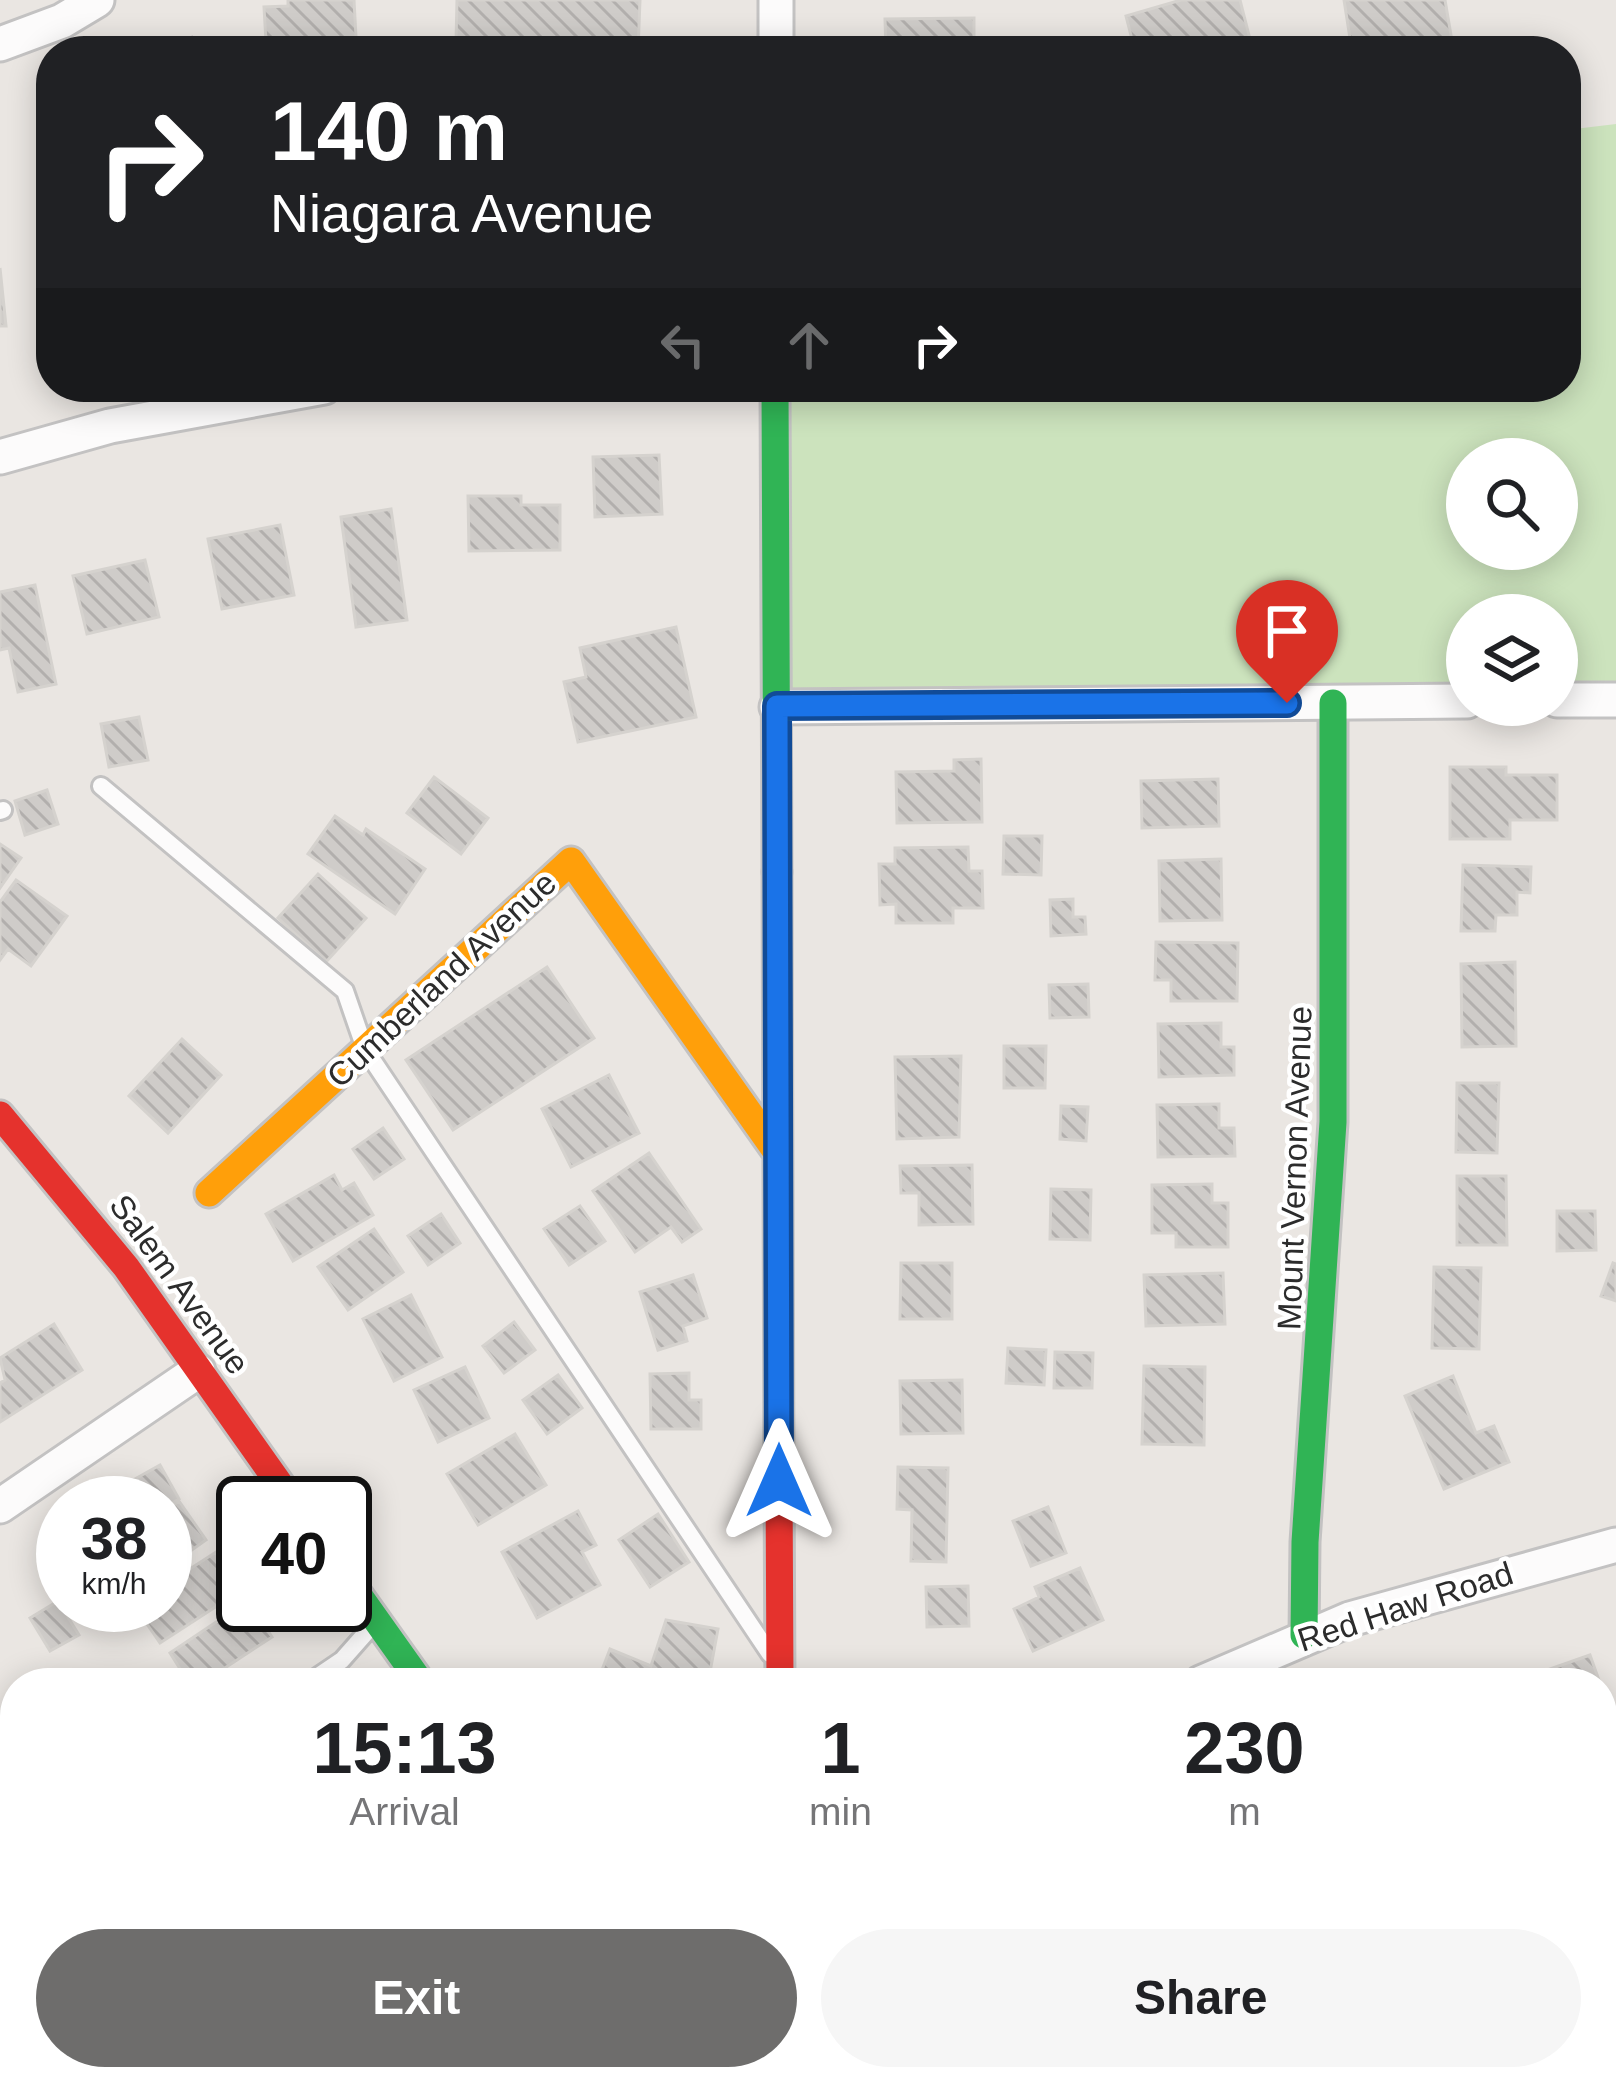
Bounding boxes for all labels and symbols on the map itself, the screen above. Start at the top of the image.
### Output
pin [1236,580,1338,703]
street label: Cumberland Avenue [320,864,563,1095]
street label: Mount Vernon Avenue [1270,1005,1319,1331]
street label: Salem Avenue [102,1188,257,1381]
position arrow [716,1418,842,1544]
speed limit sign: 40 [216,1476,372,1632]
street label: Red Haw Road [1293,1554,1517,1659]

